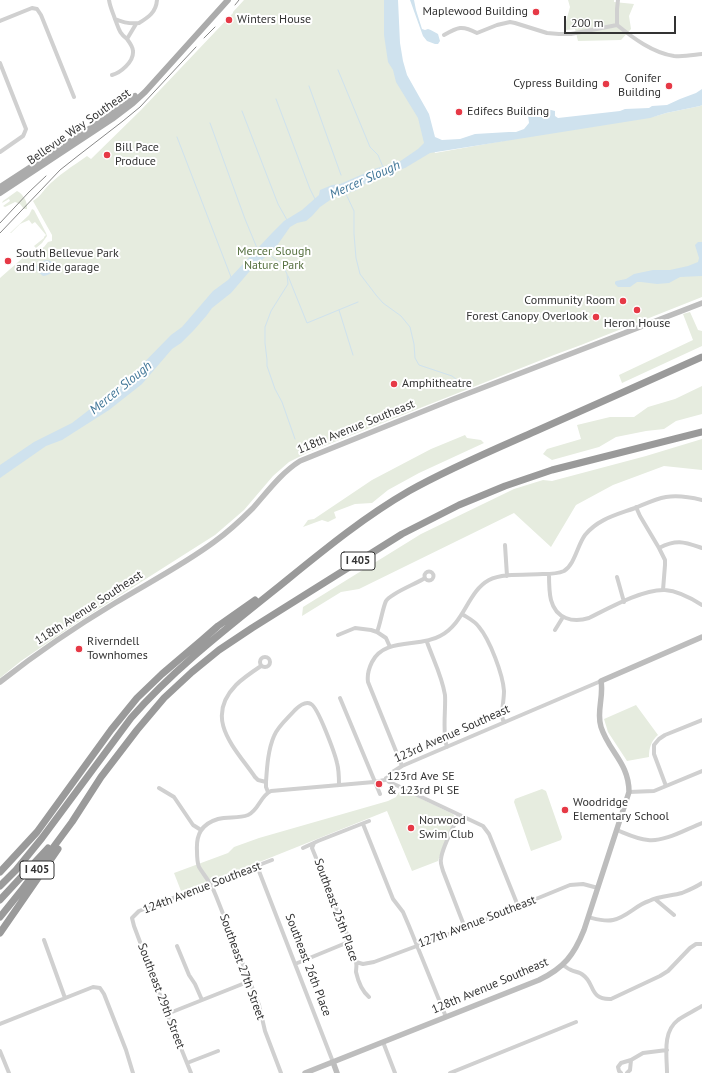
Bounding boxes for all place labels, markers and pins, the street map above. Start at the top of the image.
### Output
place label: Maplewood Building [423,5,528,19]
marker: Maplewood Building [531,7,541,17]
place label: Winters House [237,13,311,27]
marker: Winters House [224,15,234,25]
place label: Conifer Building [618,72,661,100]
place label: Cypress Building [513,77,598,91]
marker: Cypress Building [601,79,611,89]
marker: Conifer Building [664,81,674,91]
place label: Edifecs Building [467,105,549,119]
marker: Edifecs Building [454,107,464,117]
place label: Bill Pace Produce [115,141,159,169]
marker: Bill Pace Produce [102,150,112,160]
place label: South Bellevue Park and Ride garage [16,247,119,275]
marker: South Bellevue Park and Ride garage [3,256,13,266]
place label: Community Room [524,294,615,308]
marker: Community Room [618,296,628,306]
marker: Heron House [632,305,642,315]
place label: Forest Canopy Overlook [466,310,588,324]
marker: Forest Canopy Overlook [591,312,601,322]
place label: Heron House [604,317,670,331]
place label: Amphitheatre [402,377,472,391]
marker: Amphitheatre [389,379,399,389]
place label: Riverndell Townhomes [87,635,148,663]
marker: Riverndell Townhomes [74,644,84,654]
place label: 123rd Ave SE & 123rd Pl SE [387,770,460,798]
marker: 123rd Ave SE & 123rd Pl SE [374,779,384,789]
place label: Woodridge Elementary School [573,796,669,824]
marker: Woodridge Elementary School [560,805,570,815]
place label: Norwood Swim Club [419,814,474,842]
marker: Norwood Swim Club [406,823,416,833]

